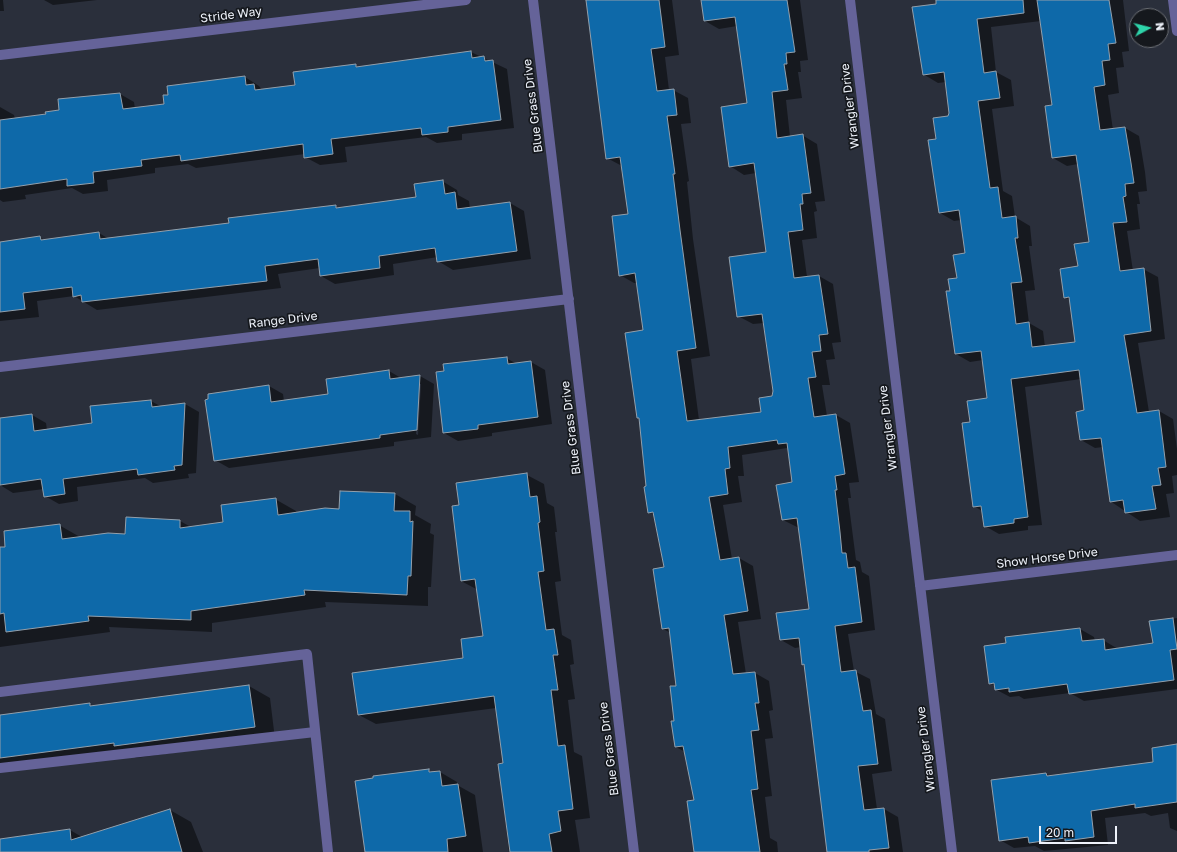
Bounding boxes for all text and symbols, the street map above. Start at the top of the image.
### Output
street label: Stride Way [199,4,263,26]
north arrow [1129,8,1169,48]
text: N [1153,22,1167,32]
street label: Blue Grass Drive [520,58,546,154]
street label: Wrangler Drive [838,63,862,149]
street label: Range Drive [248,309,318,331]
street label: Blue Grass Drive [558,380,584,476]
street label: Wrangler Drive [876,385,900,471]
street label: Show Horse Drive [996,545,1098,571]
street label: Blue Grass Drive [596,701,622,797]
street label: Wrangler Drive [914,706,938,792]
scale bar [1041,818,1119,844]
text: 20 m [1046,825,1074,840]

